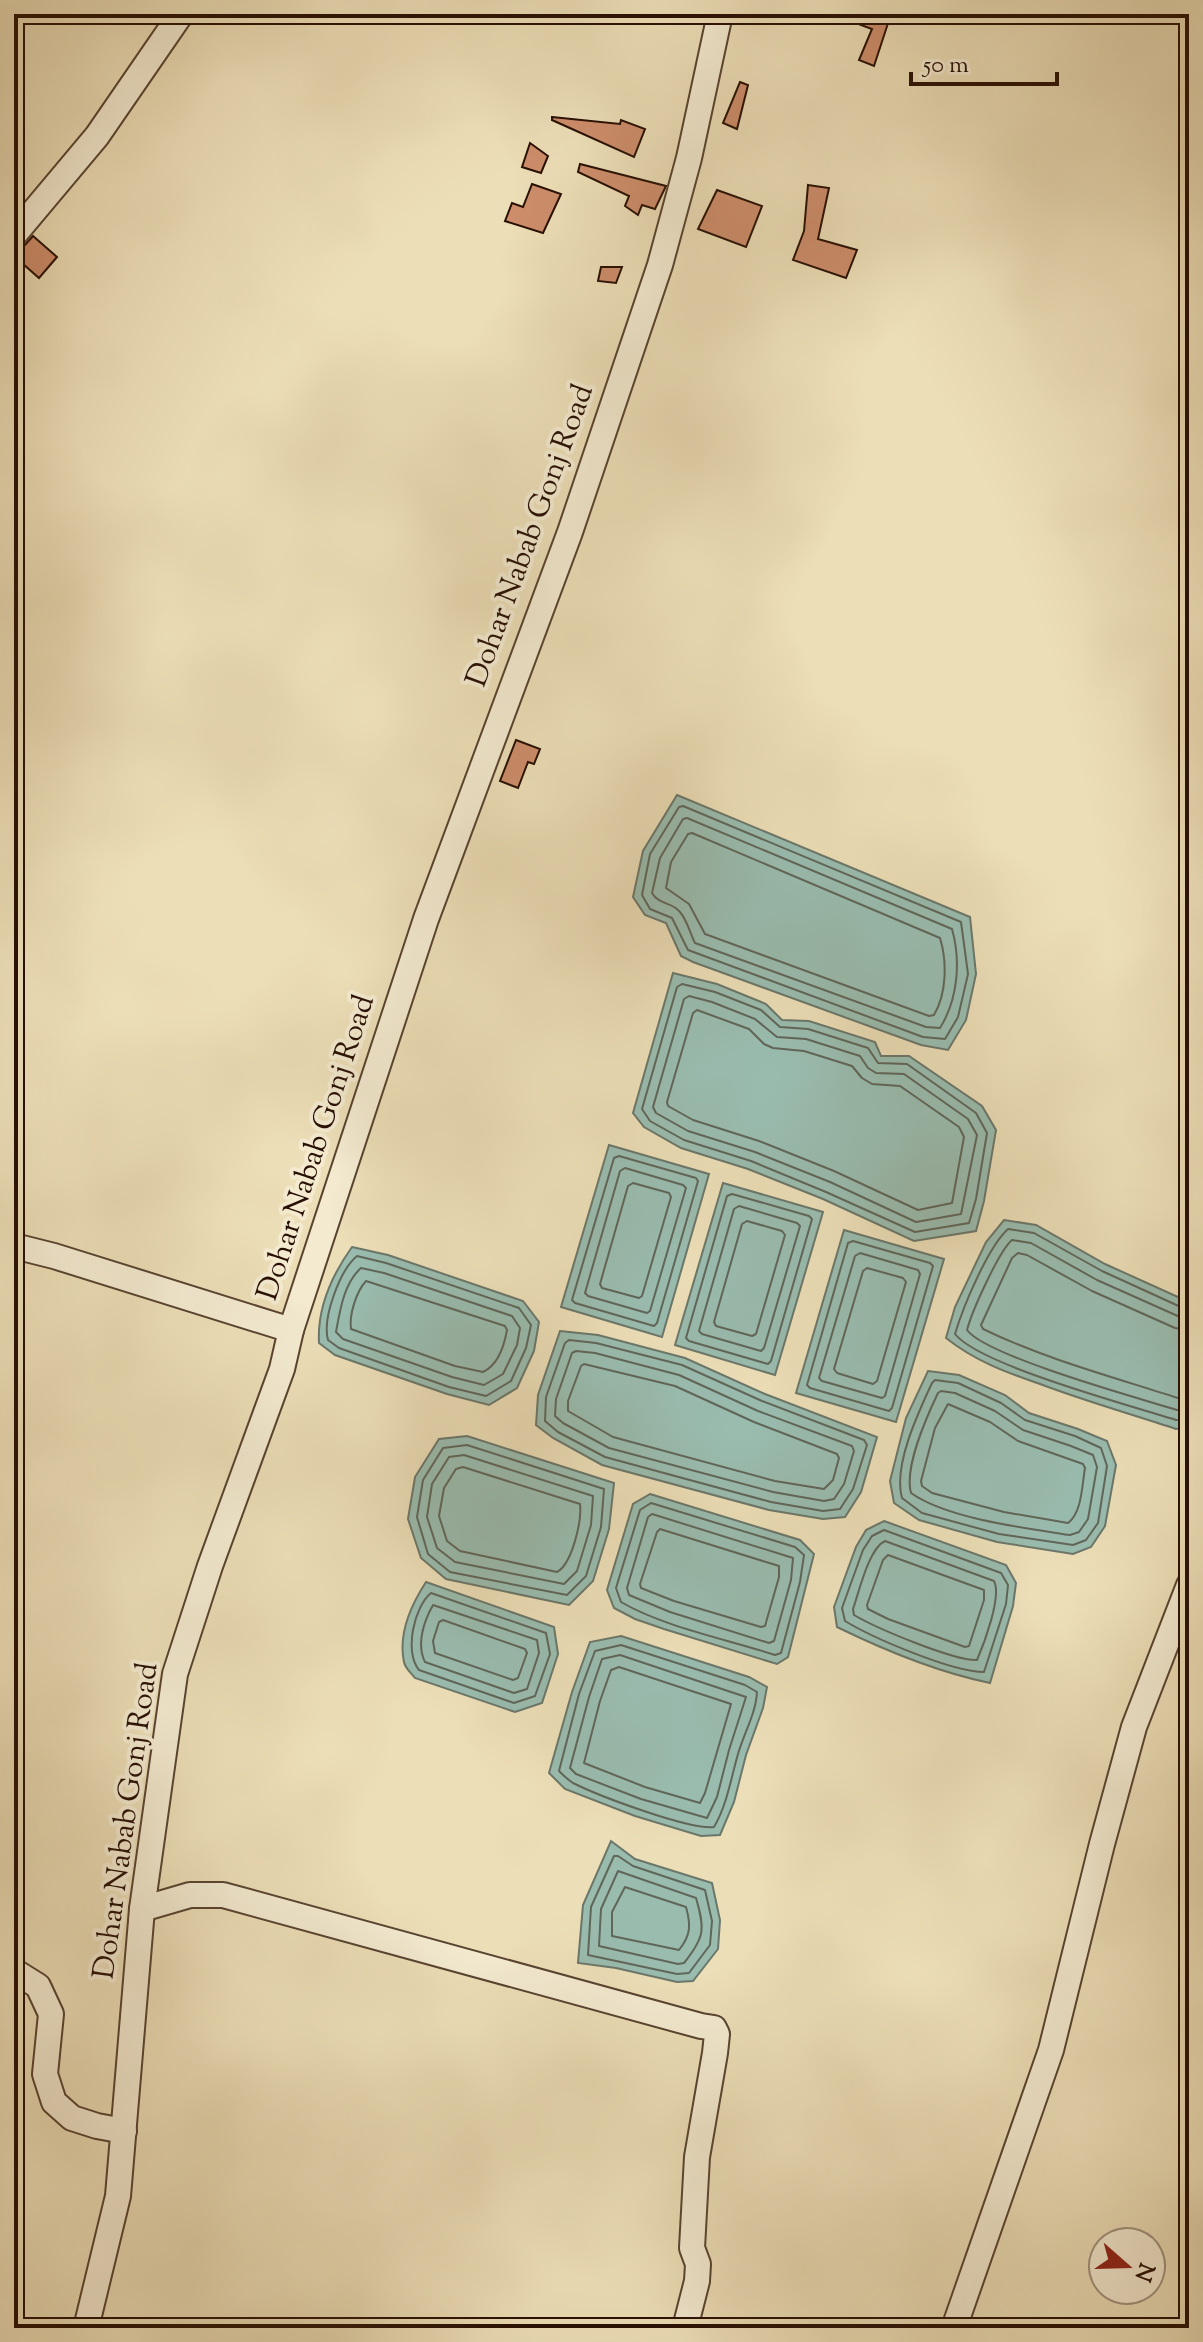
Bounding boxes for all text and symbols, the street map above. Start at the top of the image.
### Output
scale bar [911,36,1057,86]
text: 50 m [921,49,969,83]
street label: Dohar Nabab Gonj Road [456,379,606,693]
street label: Dohar Nabab Gonj Road [247,990,387,1306]
street label: Dohar Nabab Gonj Road [84,1660,171,1982]
north arrow [1087,2226,1167,2306]
text: N [1125,2258,1161,2286]

